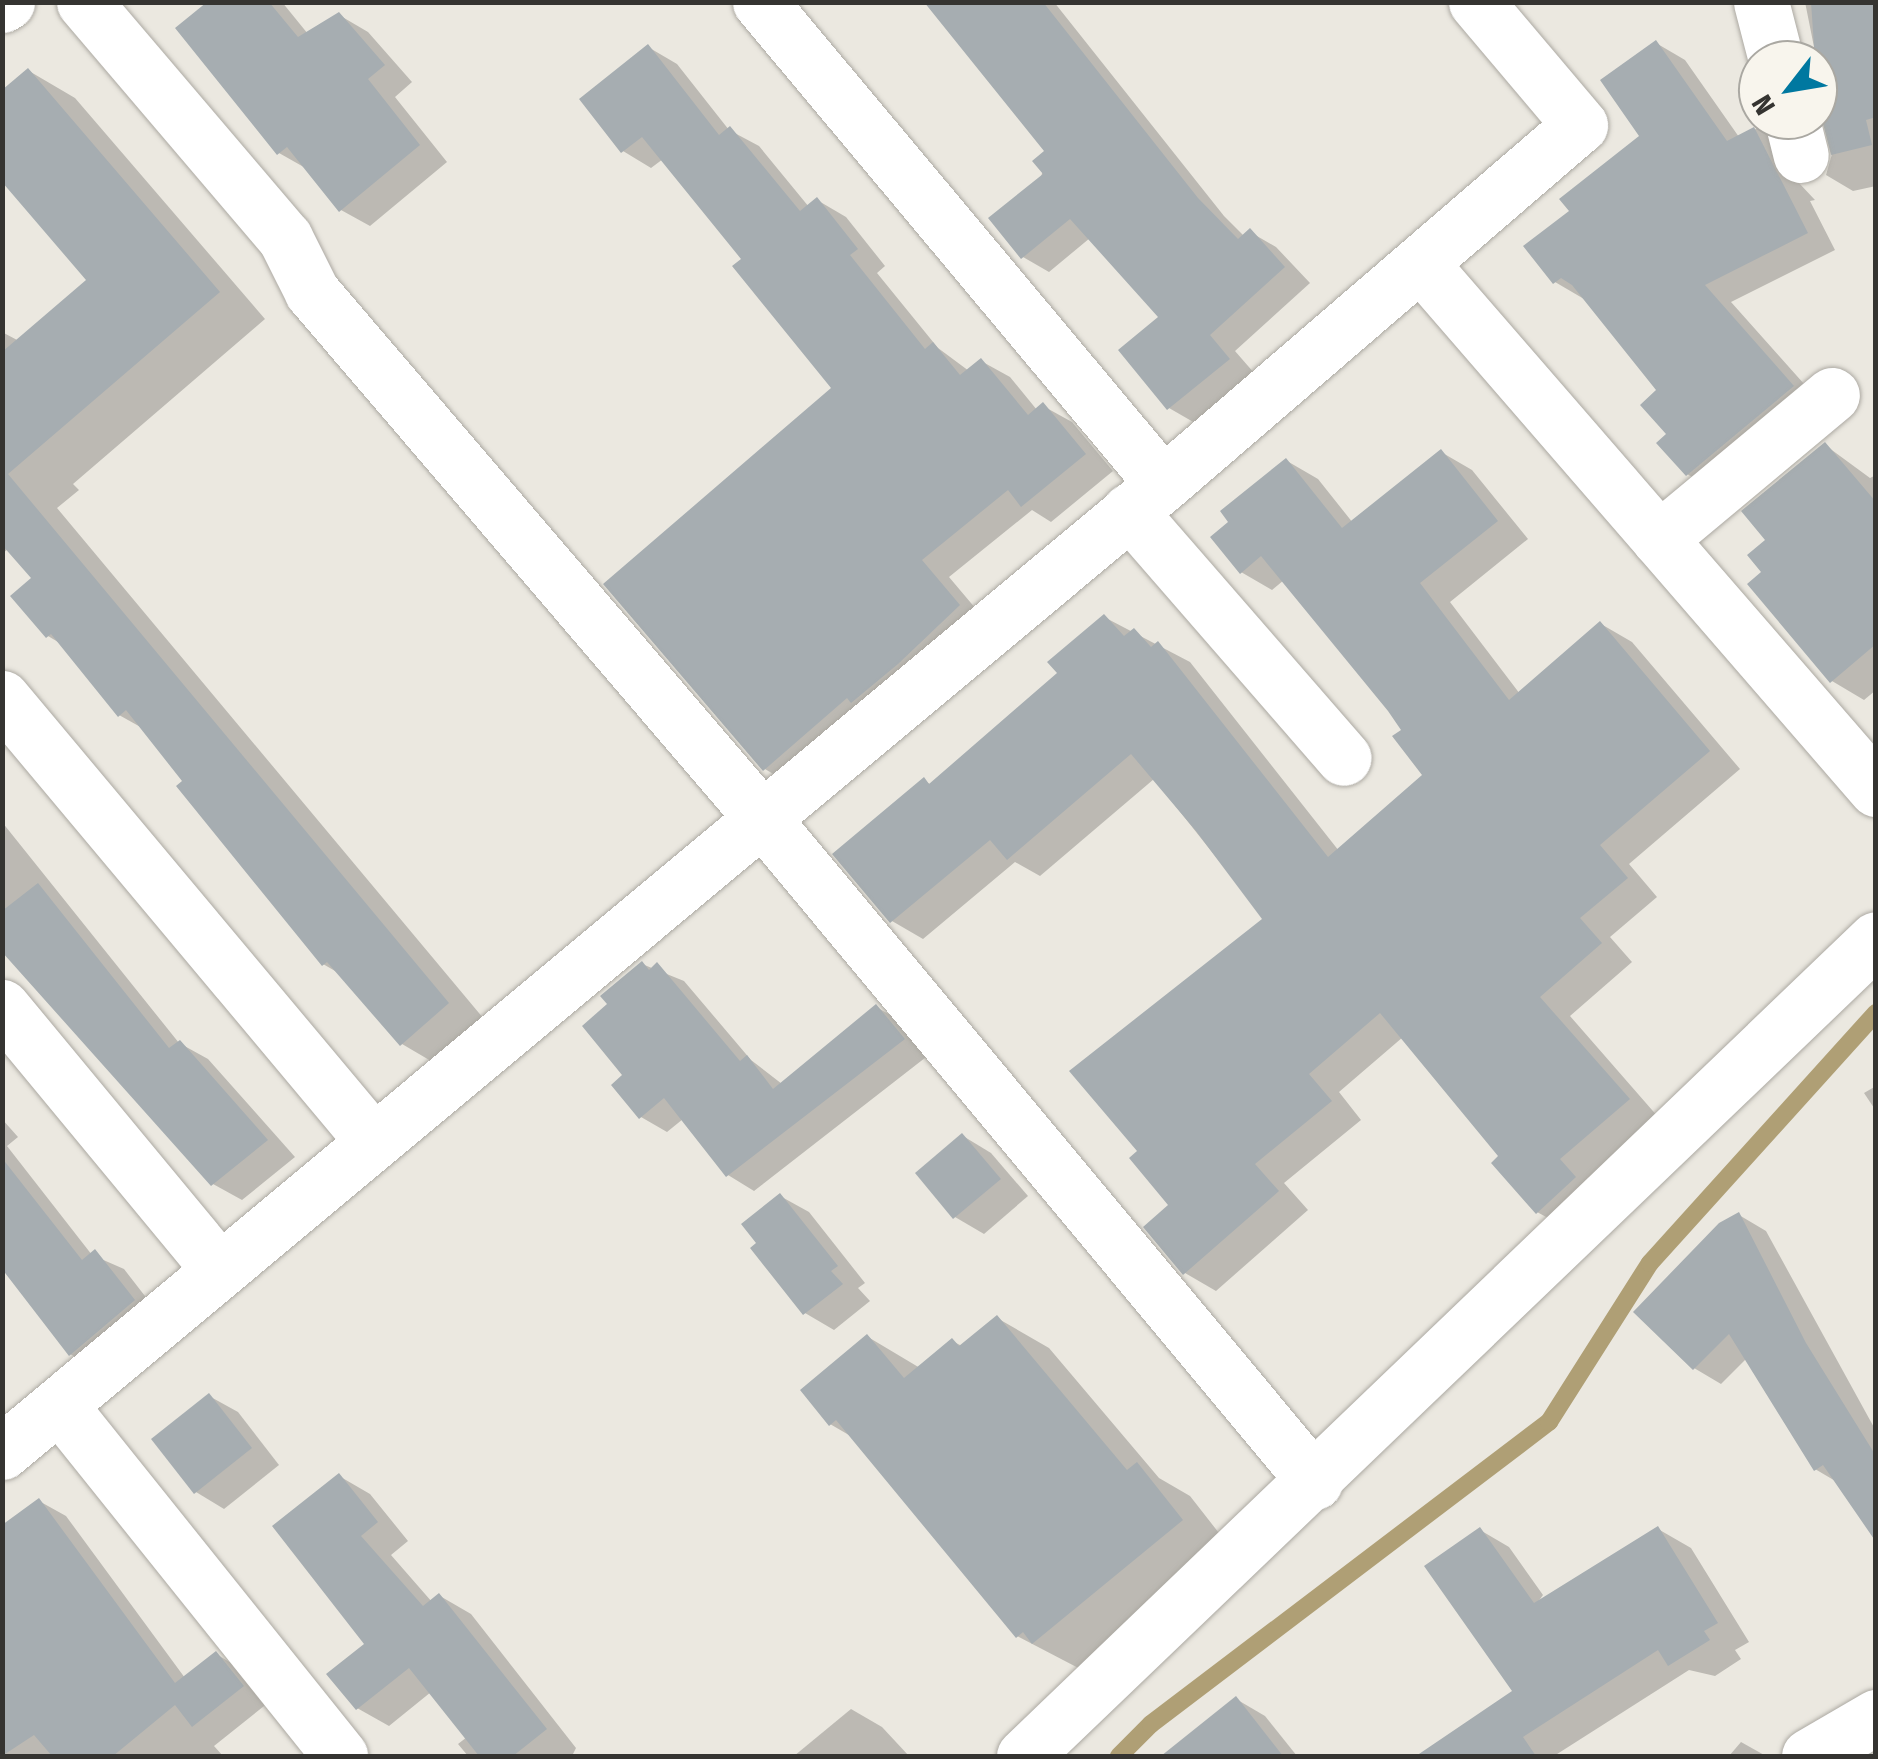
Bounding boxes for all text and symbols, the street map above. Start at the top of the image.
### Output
north arrow [1738,40,1838,140]
text: N [1745,89,1782,120]

